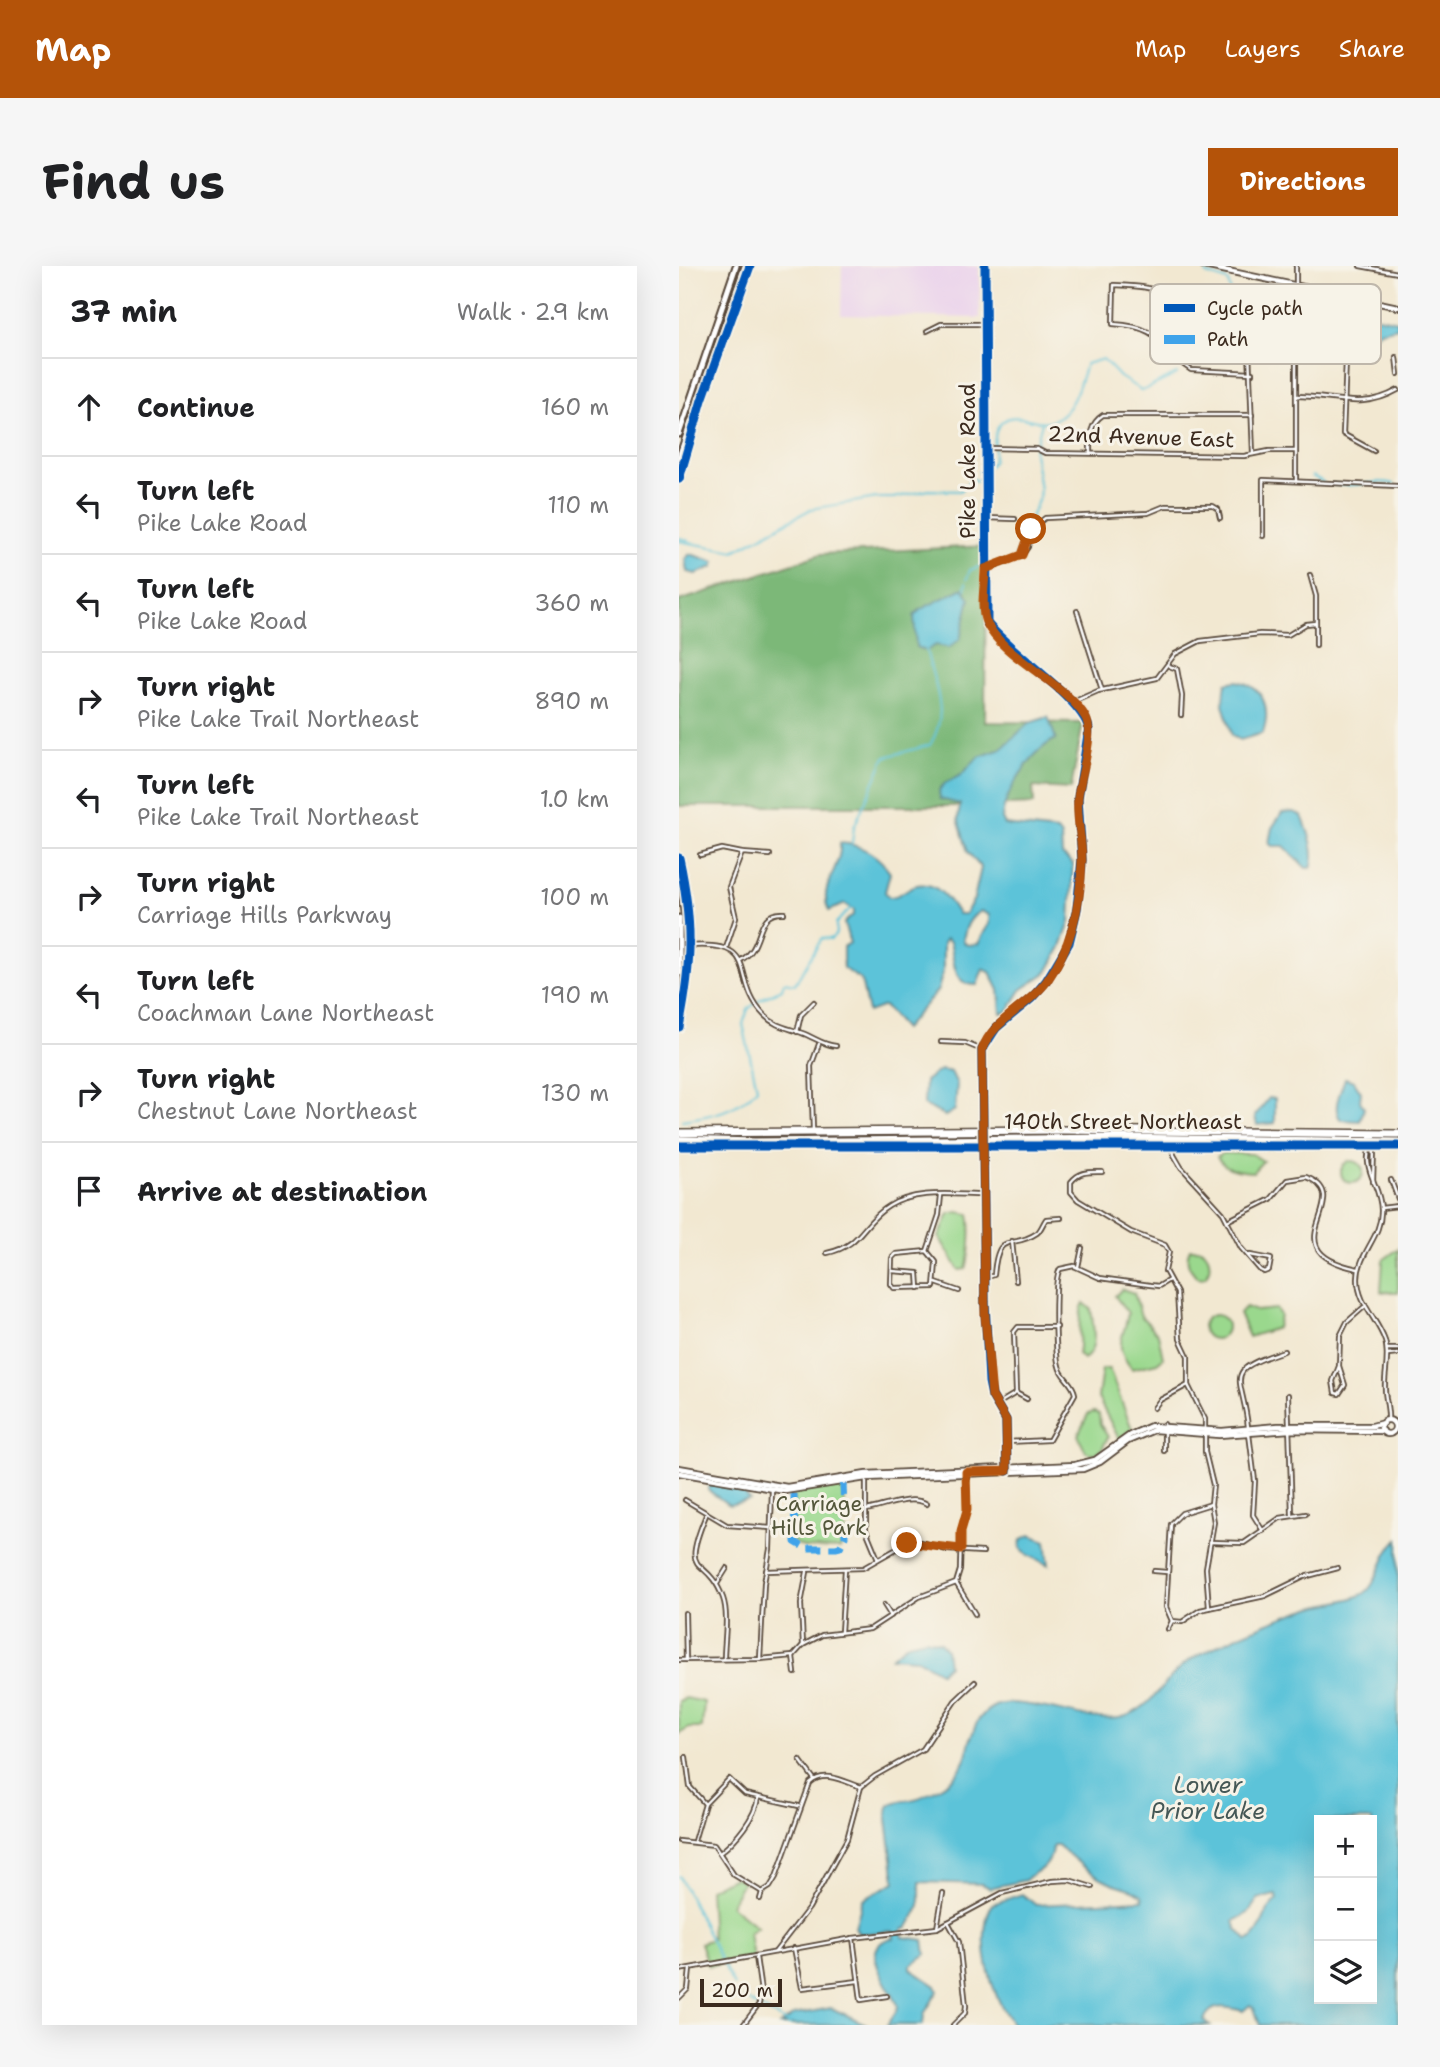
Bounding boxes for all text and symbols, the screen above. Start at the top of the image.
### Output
text: Map [35,27,111,72]
text: Map [1135,33,1186,65]
text: Layers [1224,33,1301,65]
text: Share [1339,33,1405,65]
button: Directions [1208,148,1398,216]
text: Find us [42,149,225,215]
legend [1150,284,1381,364]
text: 37 min [70,291,177,332]
text: Cycle path [1207,296,1303,321]
text: Walk · 2.9 km [457,297,609,327]
text: Path [1207,327,1249,352]
street label: Pike Lake Road [954,383,982,539]
icon: ahead [70,388,108,426]
text: Continue [137,390,255,425]
text: 160 m [541,392,609,422]
street label: 22nd Avenue East [1047,420,1235,454]
text: Turn left [137,473,254,508]
icon: left [70,486,108,524]
text: 110 m [547,490,609,520]
text: Pike Lake Road [137,508,307,538]
route start [1015,513,1046,544]
text: Turn left [137,571,254,606]
icon: left [70,584,108,622]
text: 360 m [534,588,609,618]
text: Pike Lake Road [137,606,307,636]
text: Turn right [137,669,275,704]
icon: right [70,682,108,720]
text: 890 m [535,686,609,716]
text: Pike Lake Trail Northeast [137,704,419,734]
text: Turn left [137,767,254,802]
icon: left [70,780,108,818]
text: 1.0 km [540,784,609,814]
text: Pike Lake Trail Northeast [137,802,419,832]
text: Turn right [137,865,275,900]
icon: right [70,878,108,916]
text: 100 m [540,882,609,912]
text: Carriage Hills Parkway [137,900,392,930]
text: Turn left [137,963,254,998]
icon: left [70,976,108,1014]
text: 190 m [541,980,609,1010]
text: Coachman Lane Northeast [137,998,434,1028]
text: Turn right [137,1061,275,1096]
icon: right [70,1074,108,1112]
text: 130 m [541,1078,609,1108]
text: Chestnut Lane Northeast [137,1096,418,1126]
street label: 140th Street Northeast [1004,1108,1242,1136]
icon: arrive [70,1172,108,1210]
text: Arrive at destination [137,1174,427,1209]
park label: Carriage Hills Park [771,1490,867,1542]
route end [891,1527,922,1558]
water label: Lower Prior Lake [1151,1770,1265,1826]
map controls [1314,1815,1377,2004]
button: + [1314,1815,1377,1878]
button: − [1314,1878,1377,1941]
button: layers [1314,1941,1377,2004]
scale bar [700,1976,782,2008]
text: 200 m [711,1978,773,2003]

